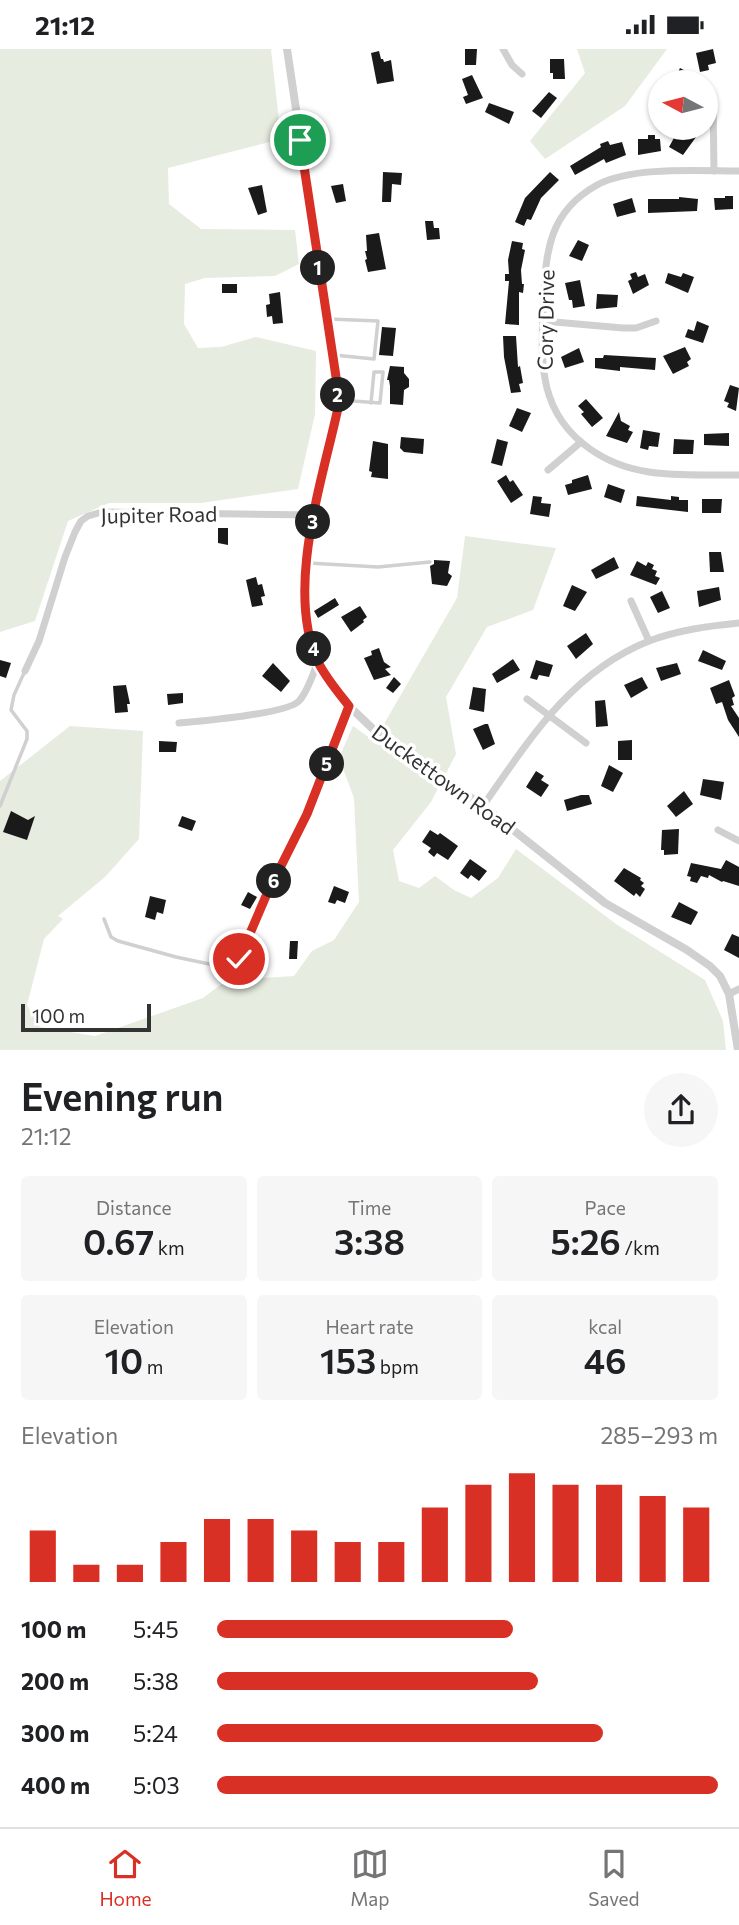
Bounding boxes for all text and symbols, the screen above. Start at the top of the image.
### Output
text: 21:12 [35,9,95,40]
north arrow [648,70,718,140]
map controls [648,70,718,140]
pin [270,110,330,170]
icon: arrive [281,121,319,159]
pin: 1 [300,251,336,285]
text: 1 [313,256,322,279]
street label: Cory Drive [532,269,558,371]
pin: 2 [320,377,356,413]
text: 2 [332,383,343,406]
street label: Jupiter Road [100,500,218,528]
pin: 3 [296,505,330,539]
text: 3 [307,510,318,533]
pin: 4 [296,631,332,667]
text: 4 [308,637,319,660]
street label: Duckettown Road [368,719,520,839]
pin: 5 [310,747,344,781]
text: 5 [321,752,332,775]
pin: 6 [256,863,292,899]
text: 6 [268,869,279,892]
pin [209,929,269,989]
icon: check [220,940,258,978]
scale bar [21,1001,150,1033]
text: 100 m [32,1004,85,1027]
text: Evening run [21,1072,224,1119]
button: share [644,1073,718,1147]
text: 21:12 [21,1122,72,1150]
text: Distance [96,1196,172,1219]
text: Time [348,1196,391,1219]
text: Pace [585,1196,626,1219]
text: 0.67 [83,1219,154,1262]
text: 3:38 [334,1219,405,1262]
text: 5:26 [551,1219,621,1262]
text: km [154,1236,185,1259]
text: /km [621,1236,660,1259]
text: Elevation [94,1315,174,1338]
text: Heart rate [325,1315,414,1338]
text: kcal [588,1315,622,1338]
text: 10 [104,1338,143,1381]
text: 153 [320,1338,376,1381]
text: 46 [584,1338,627,1381]
text: m [143,1355,163,1378]
text: bpm [376,1355,419,1378]
text: Elevation [21,1421,118,1449]
text: 285–293 m [600,1421,718,1449]
text: 100 m [21,1615,86,1643]
text: 5:45 [133,1615,179,1643]
text: 200 m [21,1667,89,1695]
text: 5:38 [133,1667,179,1695]
text: 300 m [21,1719,89,1747]
text: 5:24 [133,1719,178,1747]
text: 400 m [21,1771,90,1799]
text: 5:03 [133,1771,180,1799]
tab: Home [99,1845,152,1910]
tab: Map [350,1845,390,1910]
tab: Saved [588,1845,640,1910]

